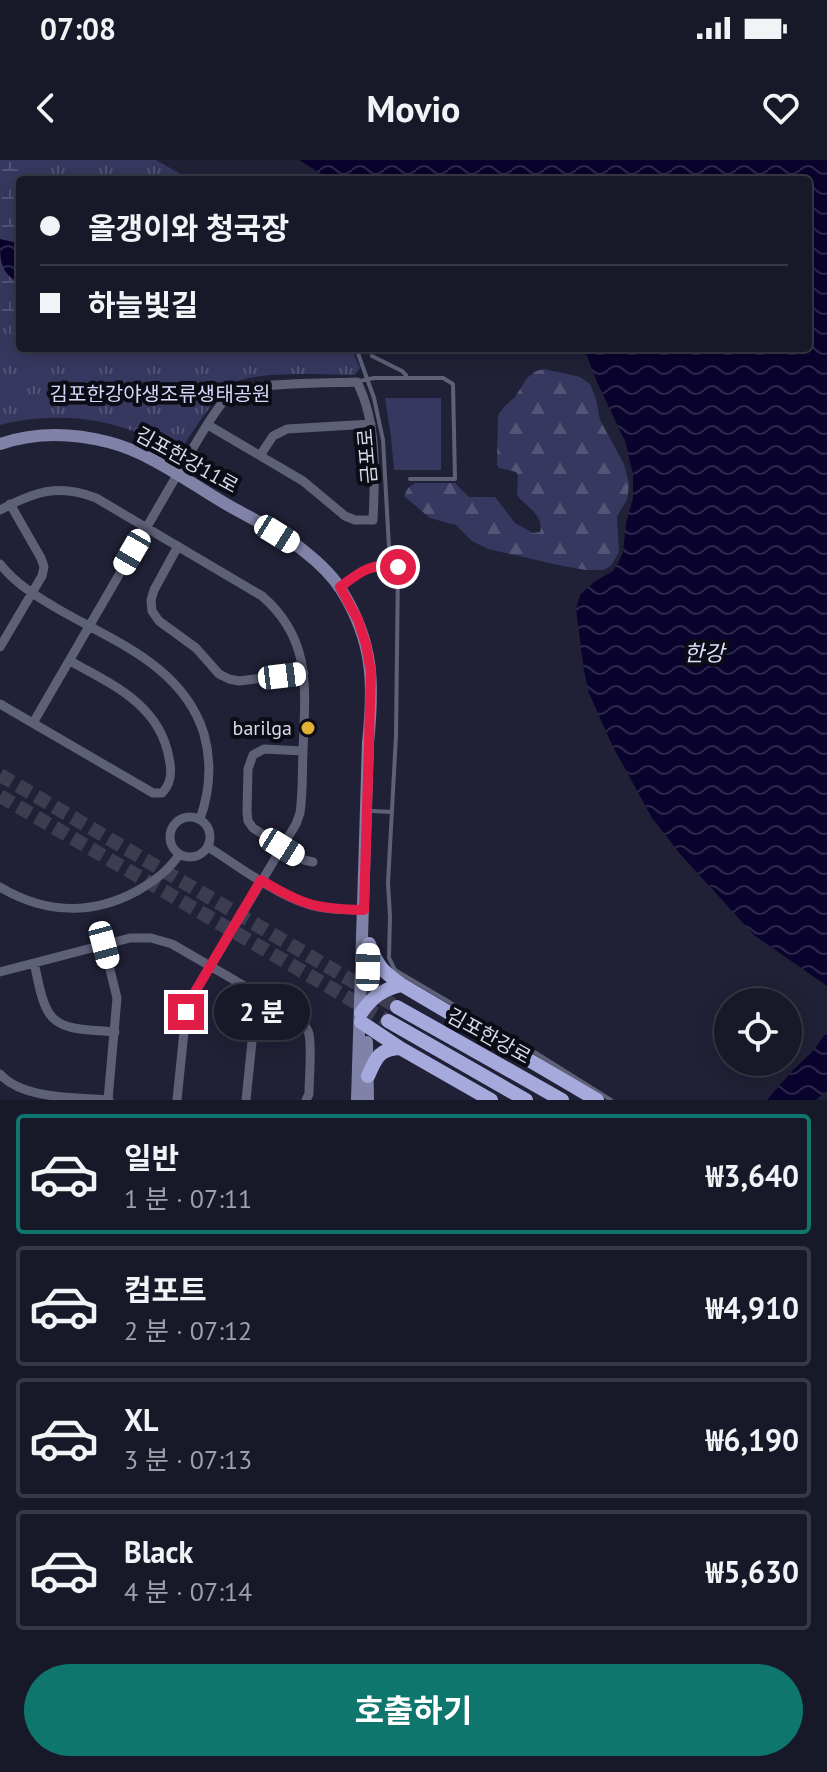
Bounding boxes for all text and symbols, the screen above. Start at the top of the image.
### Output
text: 07:08 [40,9,116,48]
text: Movio [367,85,460,132]
icon: back [24,86,68,130]
icon: heart [759,86,803,130]
text: 올갱이와 청국장 [88,208,289,247]
text: 하늘빛길 [88,285,198,324]
park label: 김포한강야생조류생태공원 [50,381,270,407]
street label: 김포한강11로 [131,421,243,499]
street label: 금포로 [352,427,382,485]
car [250,511,304,557]
car [110,525,154,579]
route start [380,549,416,585]
water label: 한강 [684,639,727,667]
car [257,661,307,691]
place label: barilga [233,715,292,741]
marker: barilga [299,719,317,737]
car [255,824,309,870]
car [86,919,122,971]
car [356,943,380,991]
callout: 2 분 [214,984,310,1040]
map controls [714,988,802,1076]
button: locate [714,988,802,1076]
route end [168,994,204,1030]
text: 2 분 [239,995,285,1028]
street label: 김포한강로 [442,1002,536,1070]
icon: car [28,1138,100,1210]
text: 일반 [124,1138,179,1177]
text: ₩3,640 [706,1156,799,1195]
text: 1 분 · 07:11 [124,1182,252,1215]
icon: car [28,1270,100,1342]
text: 컴포트 [124,1270,207,1309]
text: ₩4,910 [706,1288,799,1327]
text: 2 분 · 07:12 [124,1314,252,1347]
text: XL [124,1400,158,1439]
icon: car [28,1402,100,1474]
text: ₩6,190 [706,1420,799,1459]
text: 3 분 · 07:13 [124,1443,252,1476]
text: Black [124,1532,193,1571]
icon: car [28,1534,100,1606]
text: ₩5,630 [706,1552,799,1591]
text: 4 분 · 07:14 [124,1575,252,1608]
button: 호출하기 [24,1664,803,1756]

